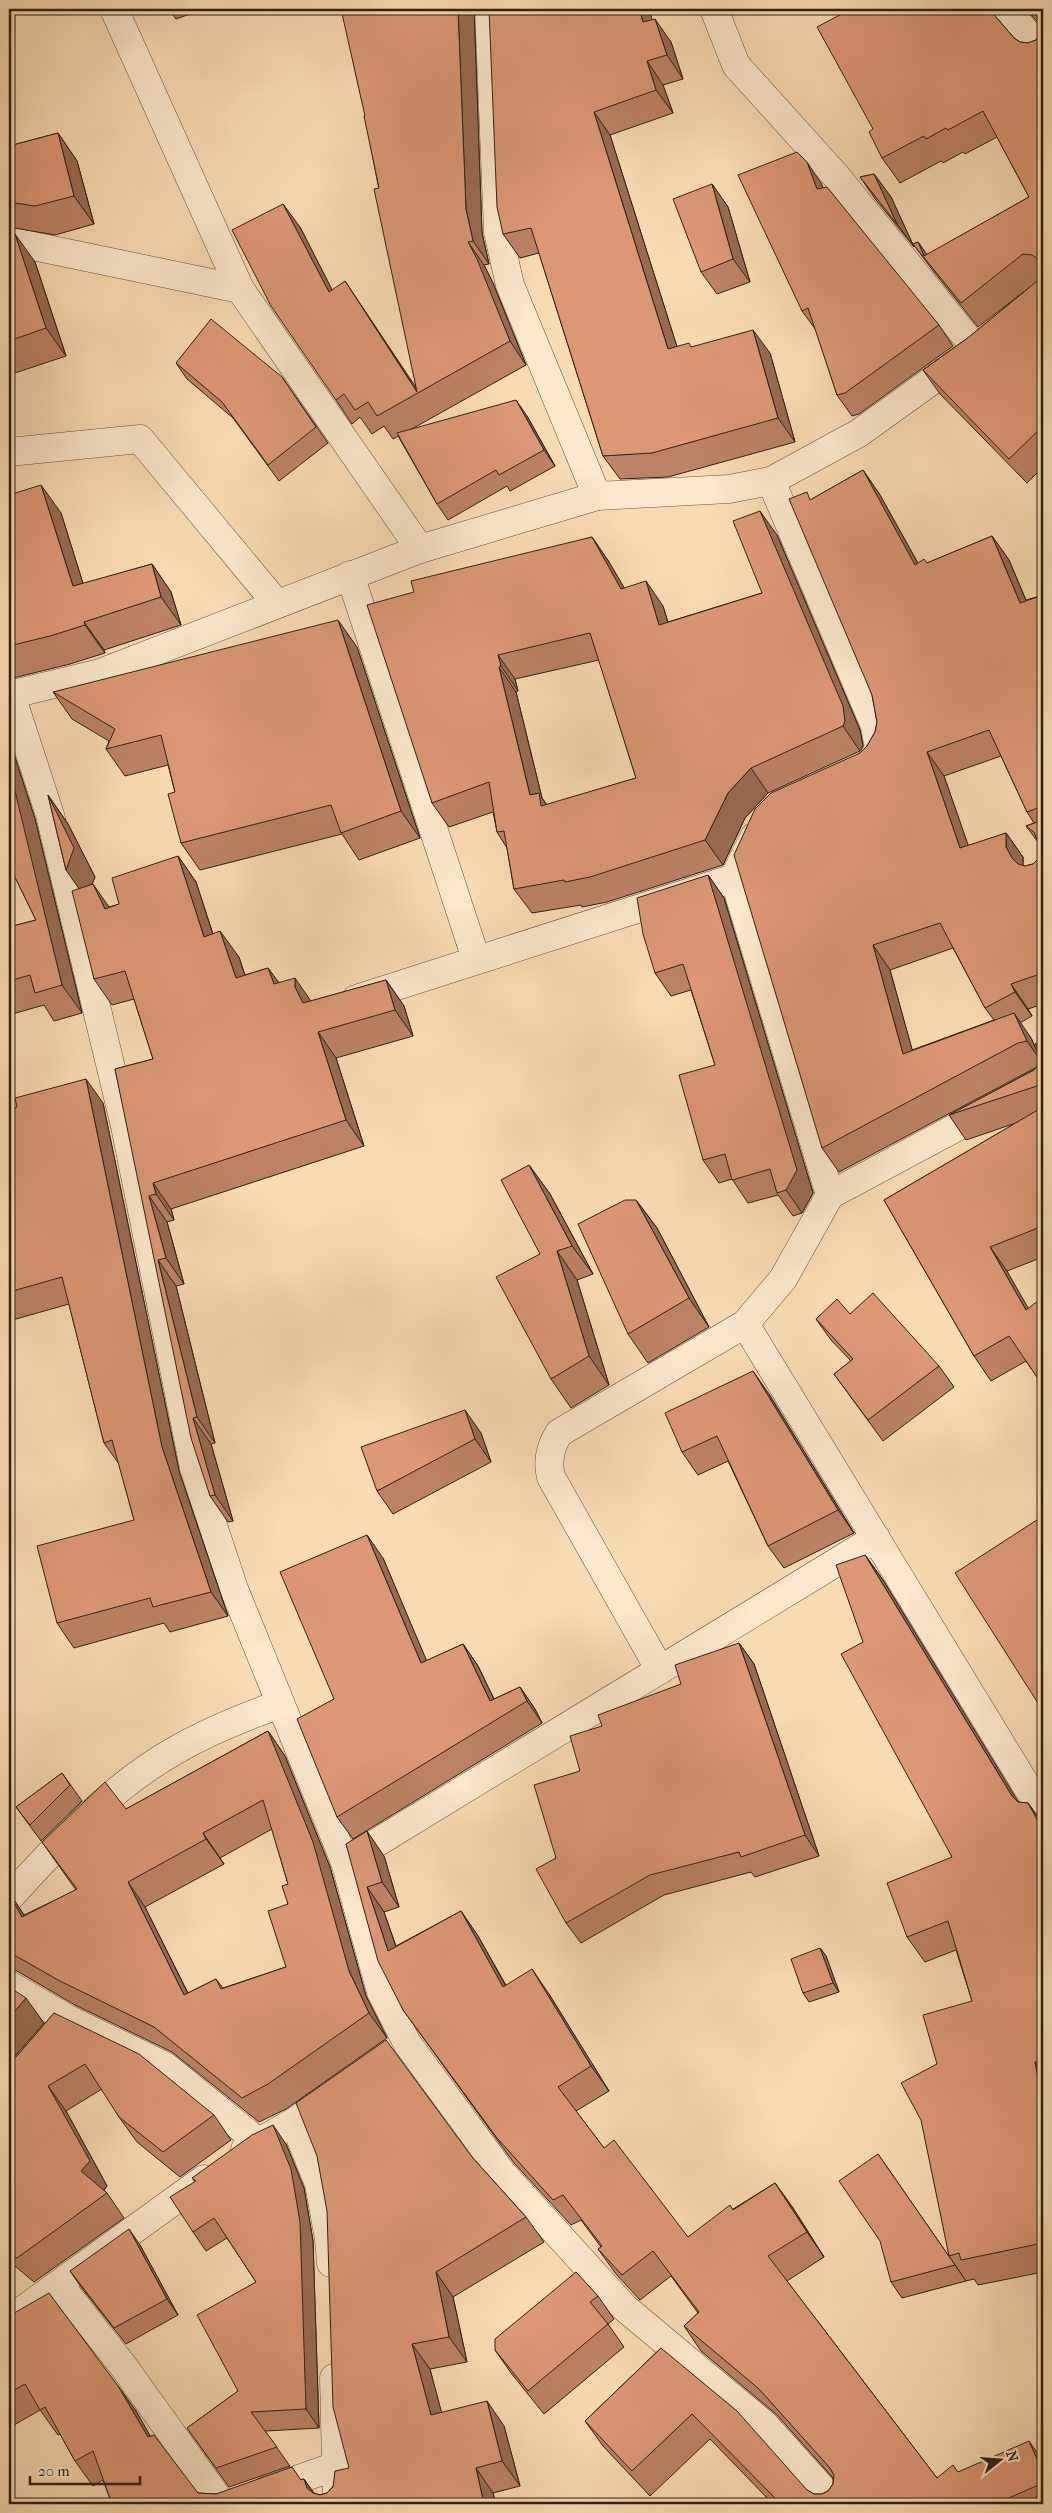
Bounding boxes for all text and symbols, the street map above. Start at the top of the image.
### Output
north arrow [974,2436,1024,2486]
text: N [1002,2449,1022,2464]
scale bar [30,2453,140,2485]
text: 20 m [38,2462,70,2480]

